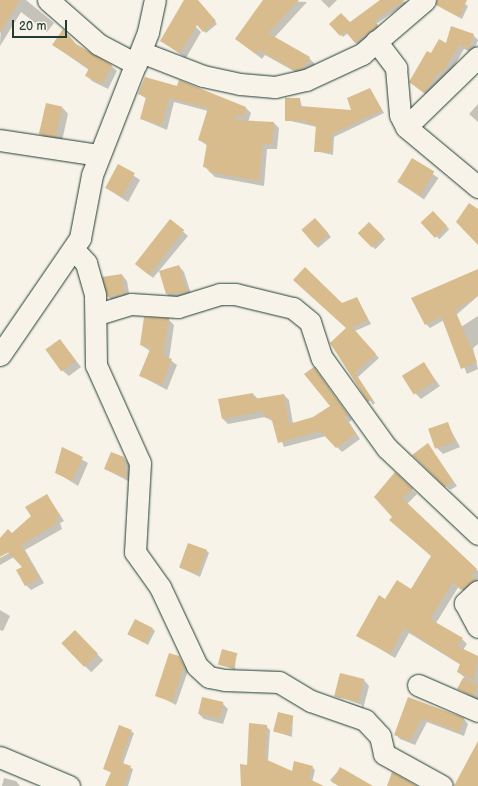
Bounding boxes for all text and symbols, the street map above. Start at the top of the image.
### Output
scale bar [14,12,69,38]
text: 20 m [19,19,46,34]

